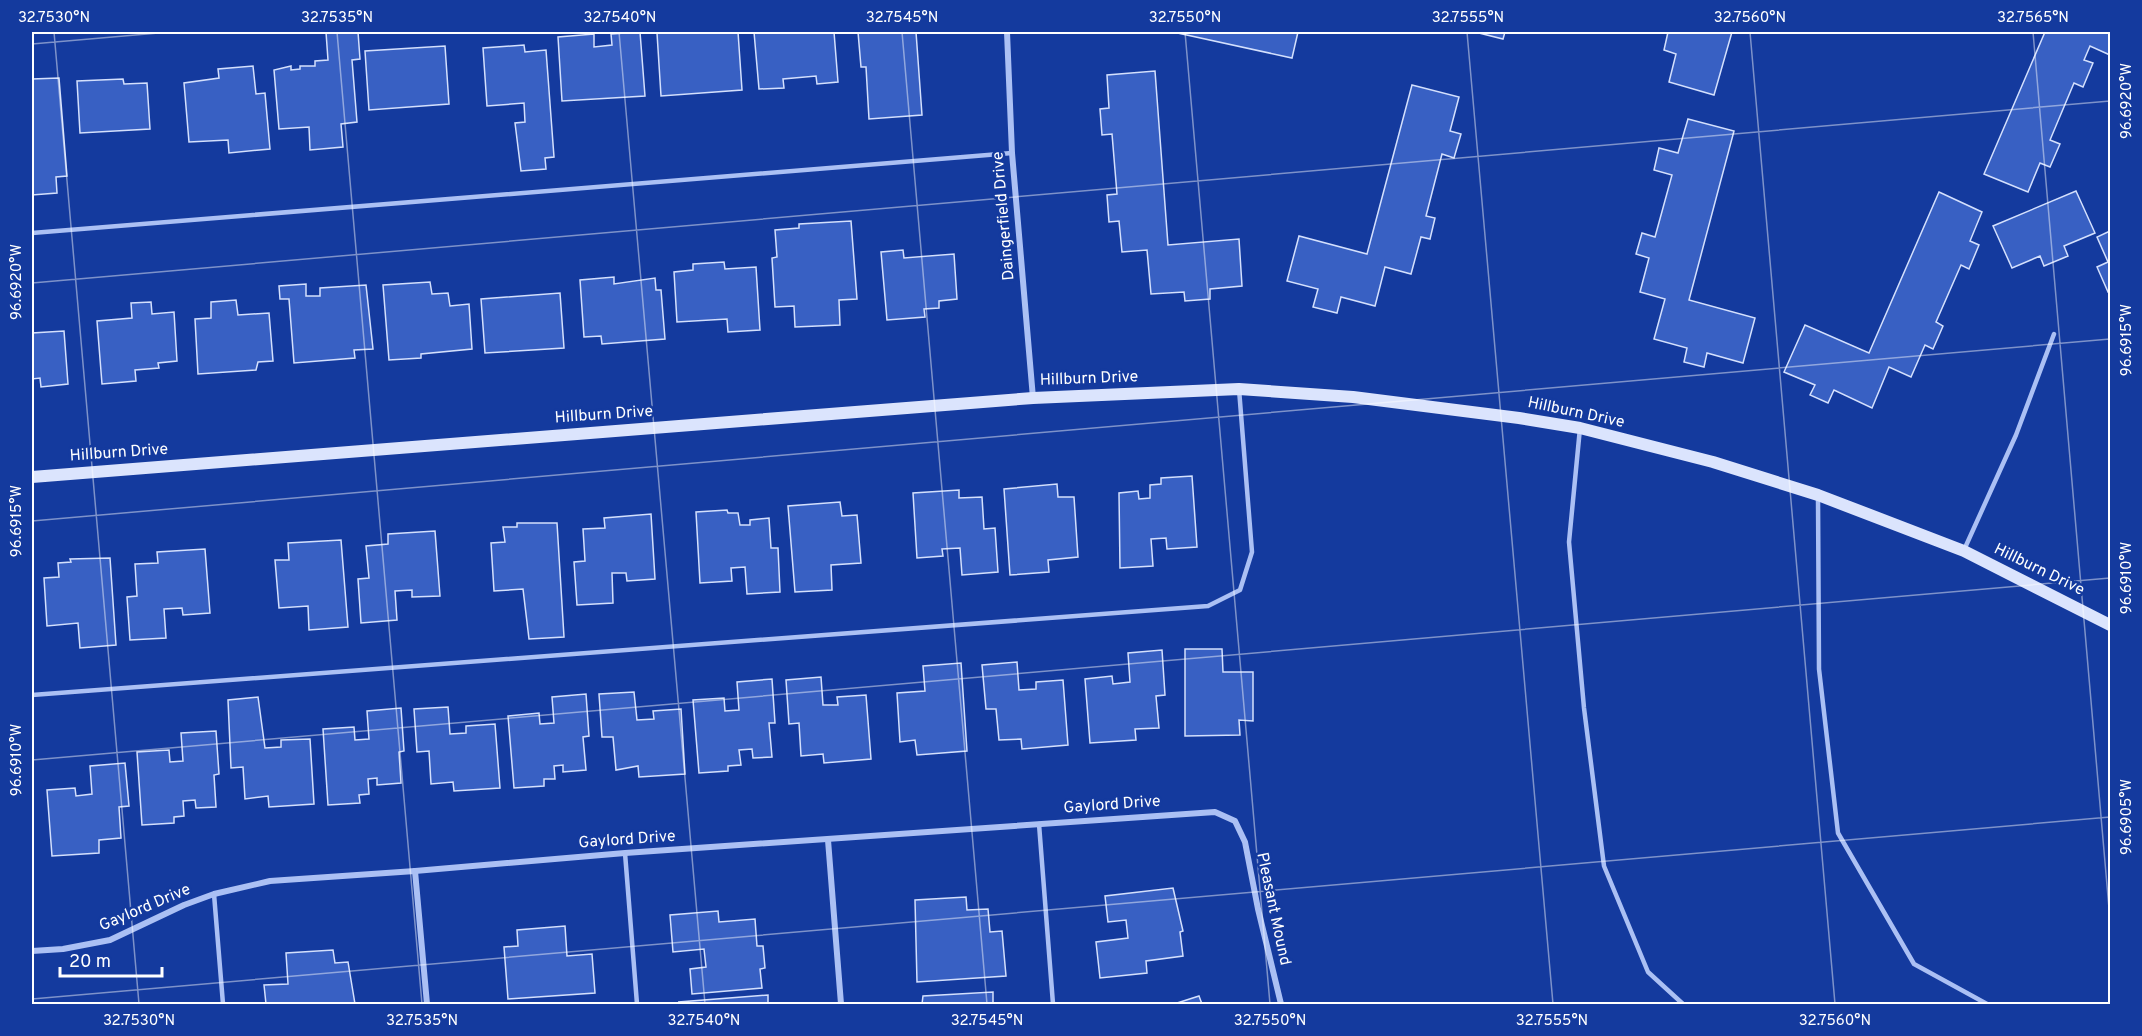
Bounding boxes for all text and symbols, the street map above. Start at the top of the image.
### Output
text: 32.7530°N [18,9,90,28]
text: 32.7535°N [301,9,373,28]
text: 32.7540°N [584,9,656,28]
text: 32.7545°N [866,9,938,28]
text: 32.7550°N [1149,9,1221,28]
text: 32.7555°N [1432,9,1504,28]
text: 32.7560°N [1714,9,1786,28]
text: 32.7565°N [1997,9,2069,28]
text: 96.6920°W [2118,63,2137,139]
street label: Daingerfield Drive [988,151,1020,281]
text: 96.6920°W [8,244,27,320]
text: 96.6915°W [2118,304,2137,376]
street label: Hillburn Drive [1039,367,1139,391]
street label: Hillburn Drive [1526,393,1626,433]
street label: Hillburn Drive [554,402,654,428]
street label: Hillburn Drive [69,440,169,466]
text: 96.6915°W [8,485,27,557]
street label: Hillburn Drive [1990,539,2088,601]
text: 96.6910°W [2118,542,2137,614]
text: 96.6910°W [8,724,27,796]
text: 96.6905°W [2118,779,2137,855]
street label: Gaylord Drive [1063,792,1161,818]
street label: Gaylord Drive [578,827,676,853]
street label: Pleasant Mound [1251,851,1295,967]
street label: Gaylord Drive [96,880,194,936]
scale bar [60,940,162,978]
text: 20 m [69,951,111,974]
text: 32.7530°N [103,1012,175,1031]
text: 32.7535°N [386,1012,458,1031]
text: 32.7540°N [668,1012,740,1031]
text: 32.7545°N [951,1012,1023,1031]
text: 32.7550°N [1234,1012,1306,1031]
text: 32.7555°N [1516,1012,1588,1031]
text: 32.7560°N [1799,1012,1871,1031]

